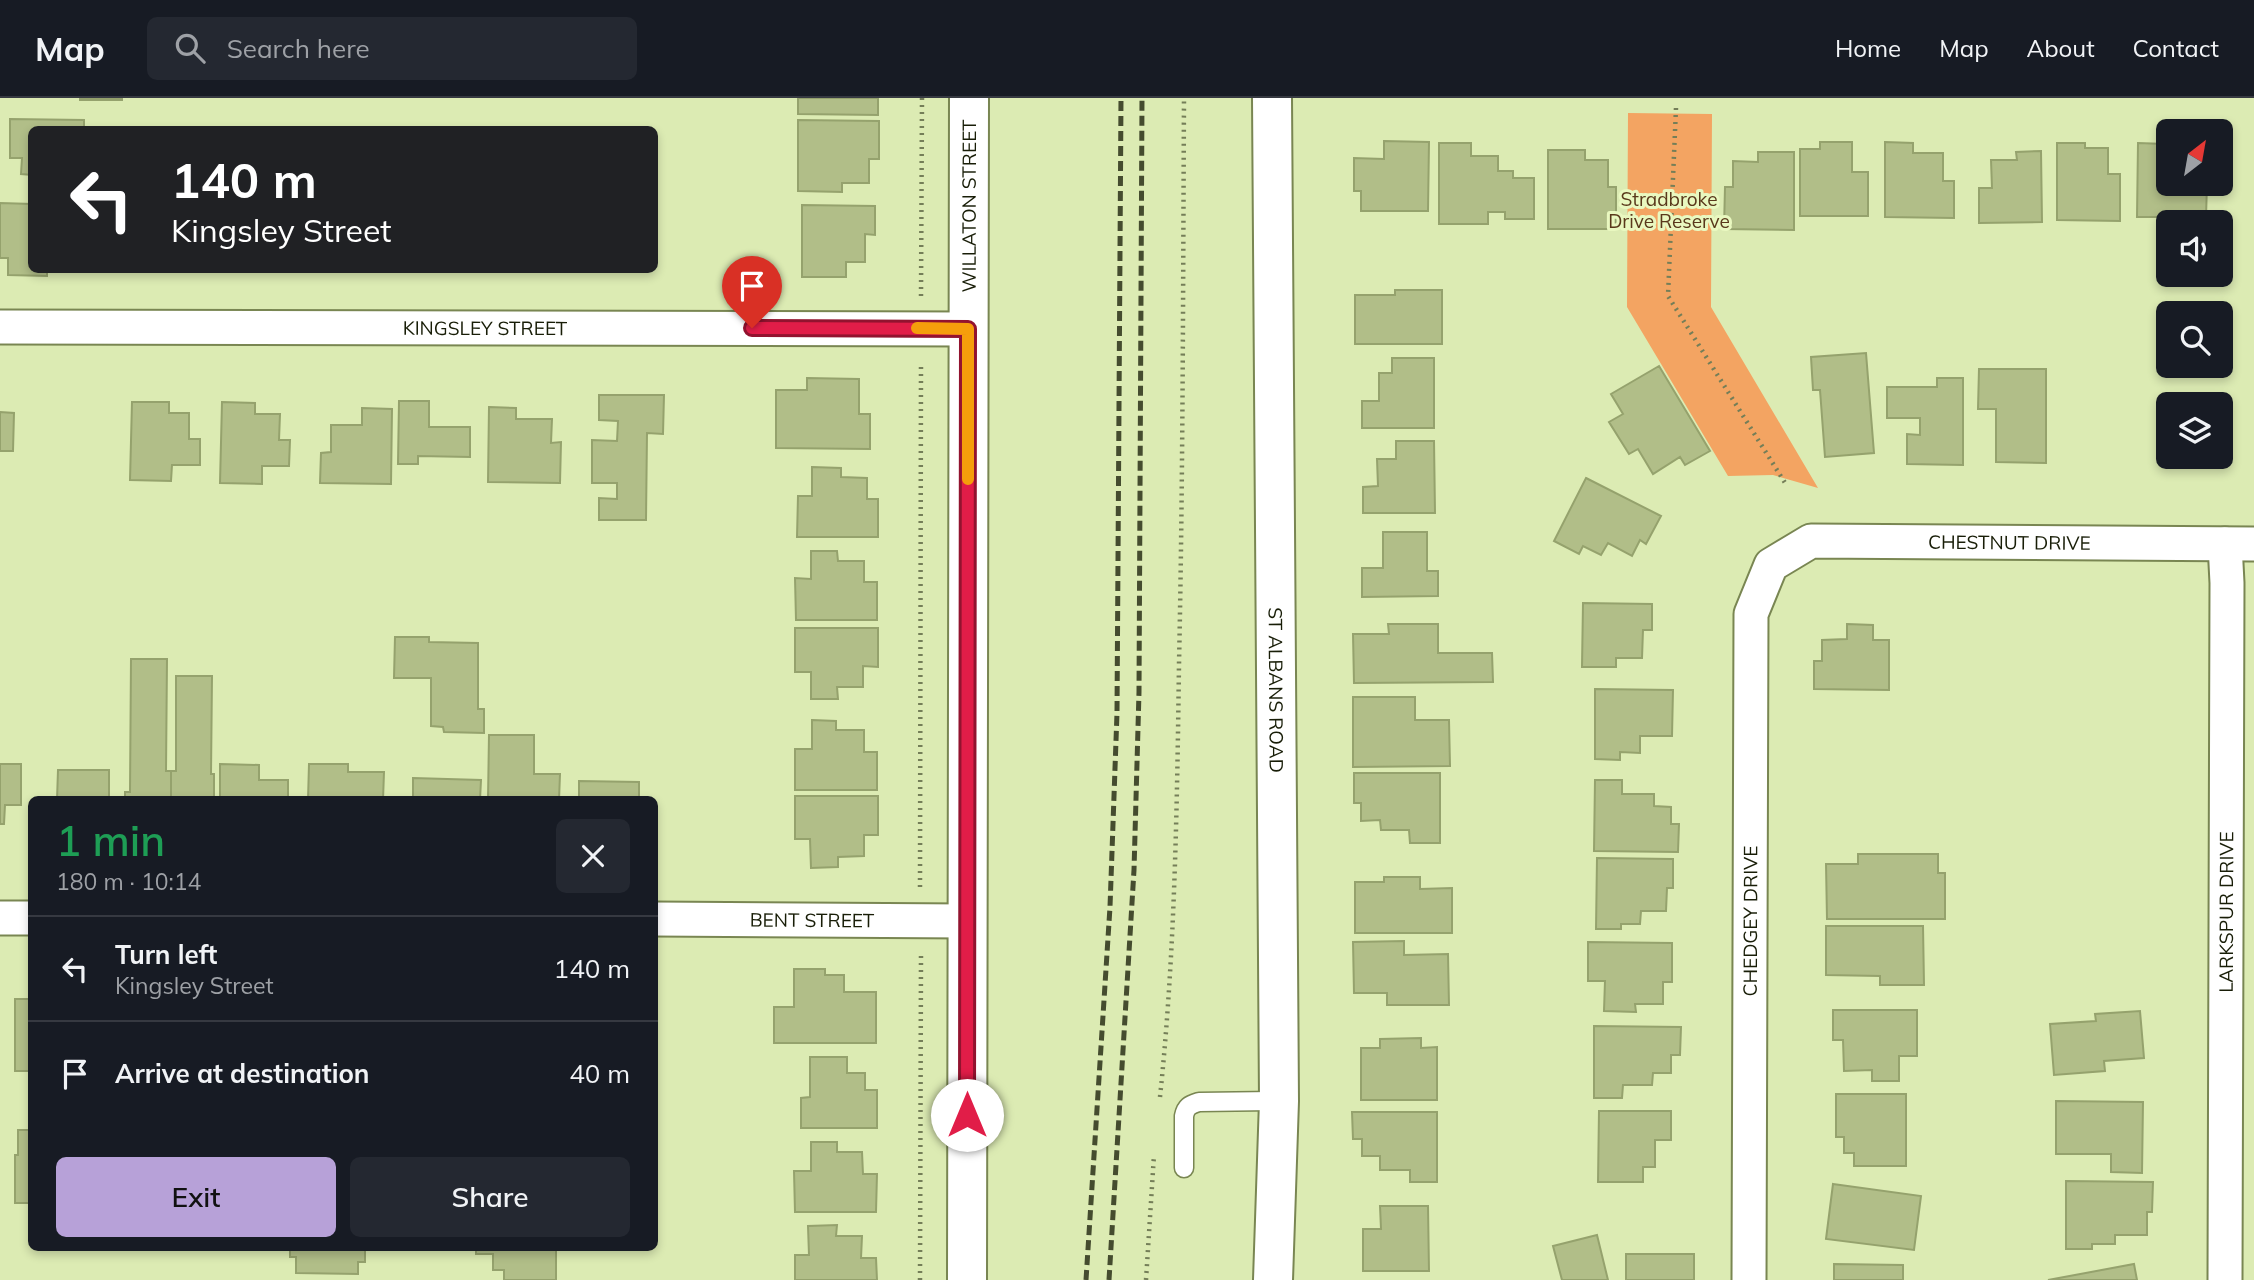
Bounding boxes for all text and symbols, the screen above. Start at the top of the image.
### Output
search box [147,17,637,80]
text: Map [35,28,105,69]
icon: search [171,29,209,67]
text: Search here [227,32,370,65]
text: Home [1835,33,1901,63]
text: Map [1939,33,1989,63]
text: About [2027,33,2095,63]
text: Contact [2133,33,2219,63]
street label: WILLATON STREET [957,119,981,293]
north arrow [2156,119,2233,196]
map controls [2156,119,2233,469]
text: 140 m [171,149,317,210]
icon: left [56,154,147,245]
park label: Stradbroke Drive Reserve [1608,187,1730,233]
text: Kingsley Street [171,210,391,250]
button: sound [2156,210,2233,287]
pin [722,256,782,328]
icon: arrive [733,267,771,305]
button: search [2156,301,2233,378]
street label: KINGSLEY STREET [403,316,568,340]
button: layers [2156,392,2233,469]
street label: CHESTNUT DRIVE [1928,530,2091,555]
street label: ST ALBANS ROAD [1264,607,1289,773]
text: 1 min [56,814,165,867]
button: close [556,819,630,893]
street label: LARKSPUR DRIVE [2214,831,2238,993]
street label: CHEDGEY DRIVE [1738,845,1762,997]
text: 180 m · 10:14 [56,867,201,896]
street label: BENT STREET [750,908,875,932]
text: Turn left [115,938,217,971]
icon: left [56,950,94,988]
text: 140 m [554,952,630,985]
text: Kingsley Street [115,971,273,1000]
icon: arrive [56,1055,94,1093]
text: Arrive at destination [115,1057,370,1090]
text: 40 m [569,1057,630,1090]
position arrow [930,1078,1004,1152]
button: Exit [56,1157,336,1237]
button: Share [350,1157,630,1237]

